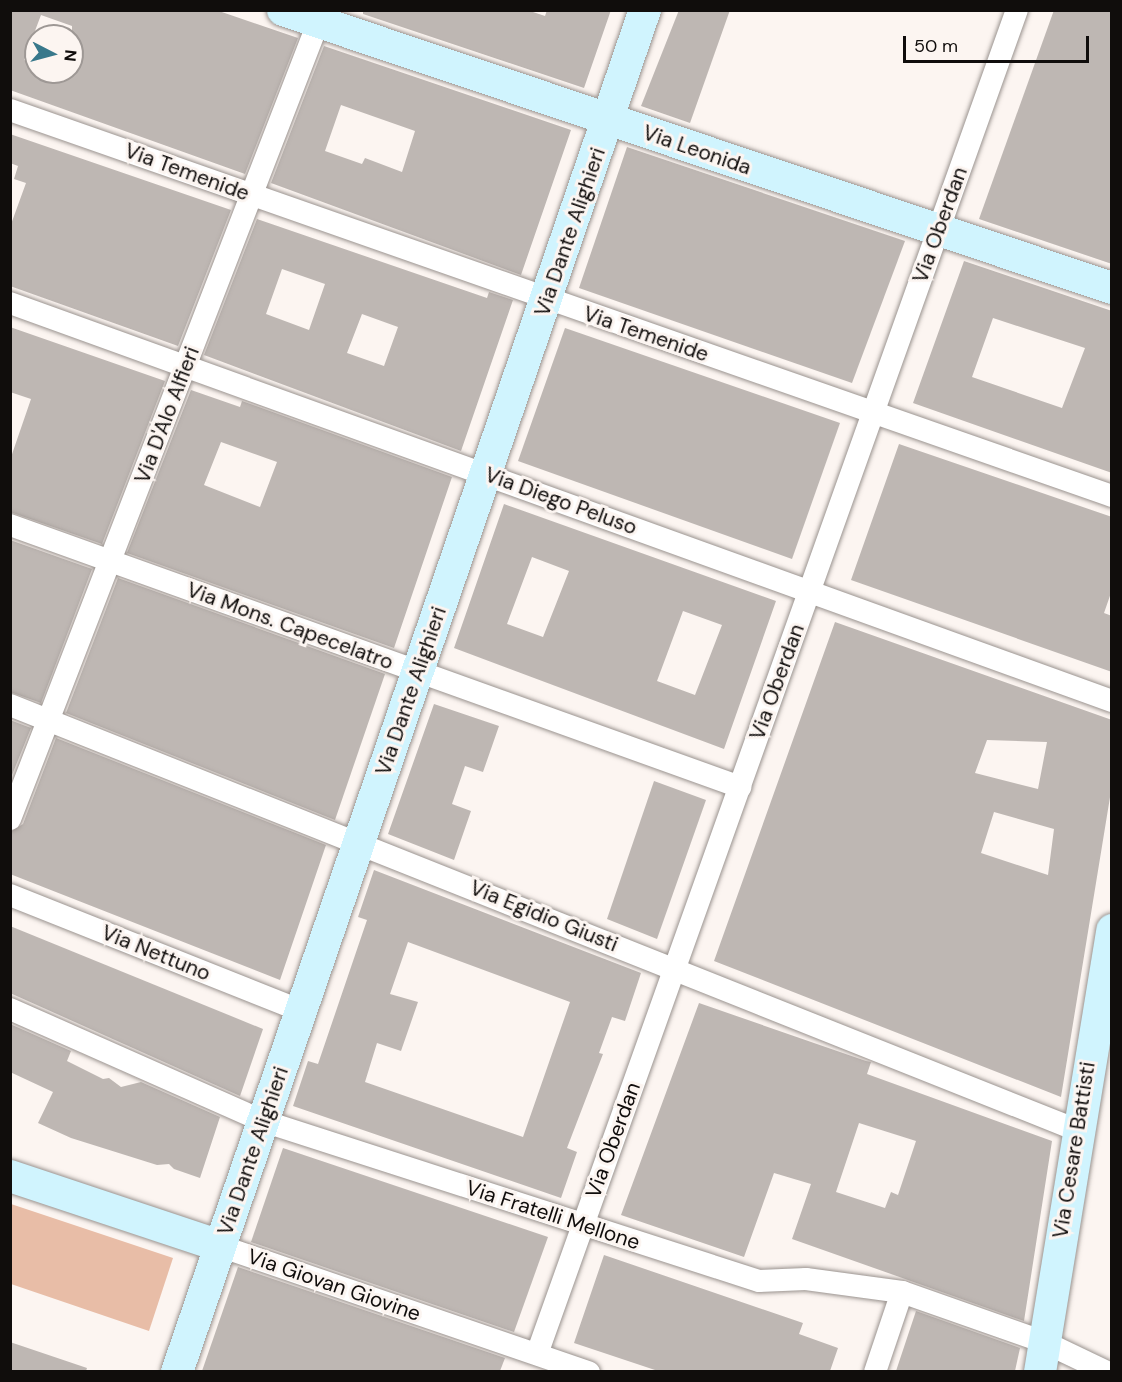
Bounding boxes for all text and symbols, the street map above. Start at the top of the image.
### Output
north arrow [24,24,84,84]
scale bar [906,24,1092,62]
text: 50 m [914,34,958,58]
text: N [59,49,81,63]
street label: Via Leonida [640,120,754,180]
street label: Via Temenide [121,138,253,206]
street label: Via Dante Alighieri [529,144,611,320]
street label: Via Oberdan [907,164,973,286]
street label: Via Temenide [580,301,712,367]
street label: Via D'Alo Alfieri [129,343,205,487]
street label: Via Diego Peluso [482,462,640,540]
street label: Via Mons. Capecelatro [183,577,397,675]
street label: Via Dante Alighieri [370,603,452,779]
street label: Via Oberdan [744,621,810,743]
street label: Via Egidio Giusti [466,875,622,957]
street label: Via Nettuno [98,920,214,986]
street label: Via Cesare Battisti [1048,1060,1100,1240]
street label: Via Dante Alighieri [212,1063,294,1239]
street label: Via Oberdan [580,1079,646,1201]
street label: Via Fratelli Mellone [463,1175,643,1255]
street label: Via Giovan Giovine [244,1244,424,1326]

